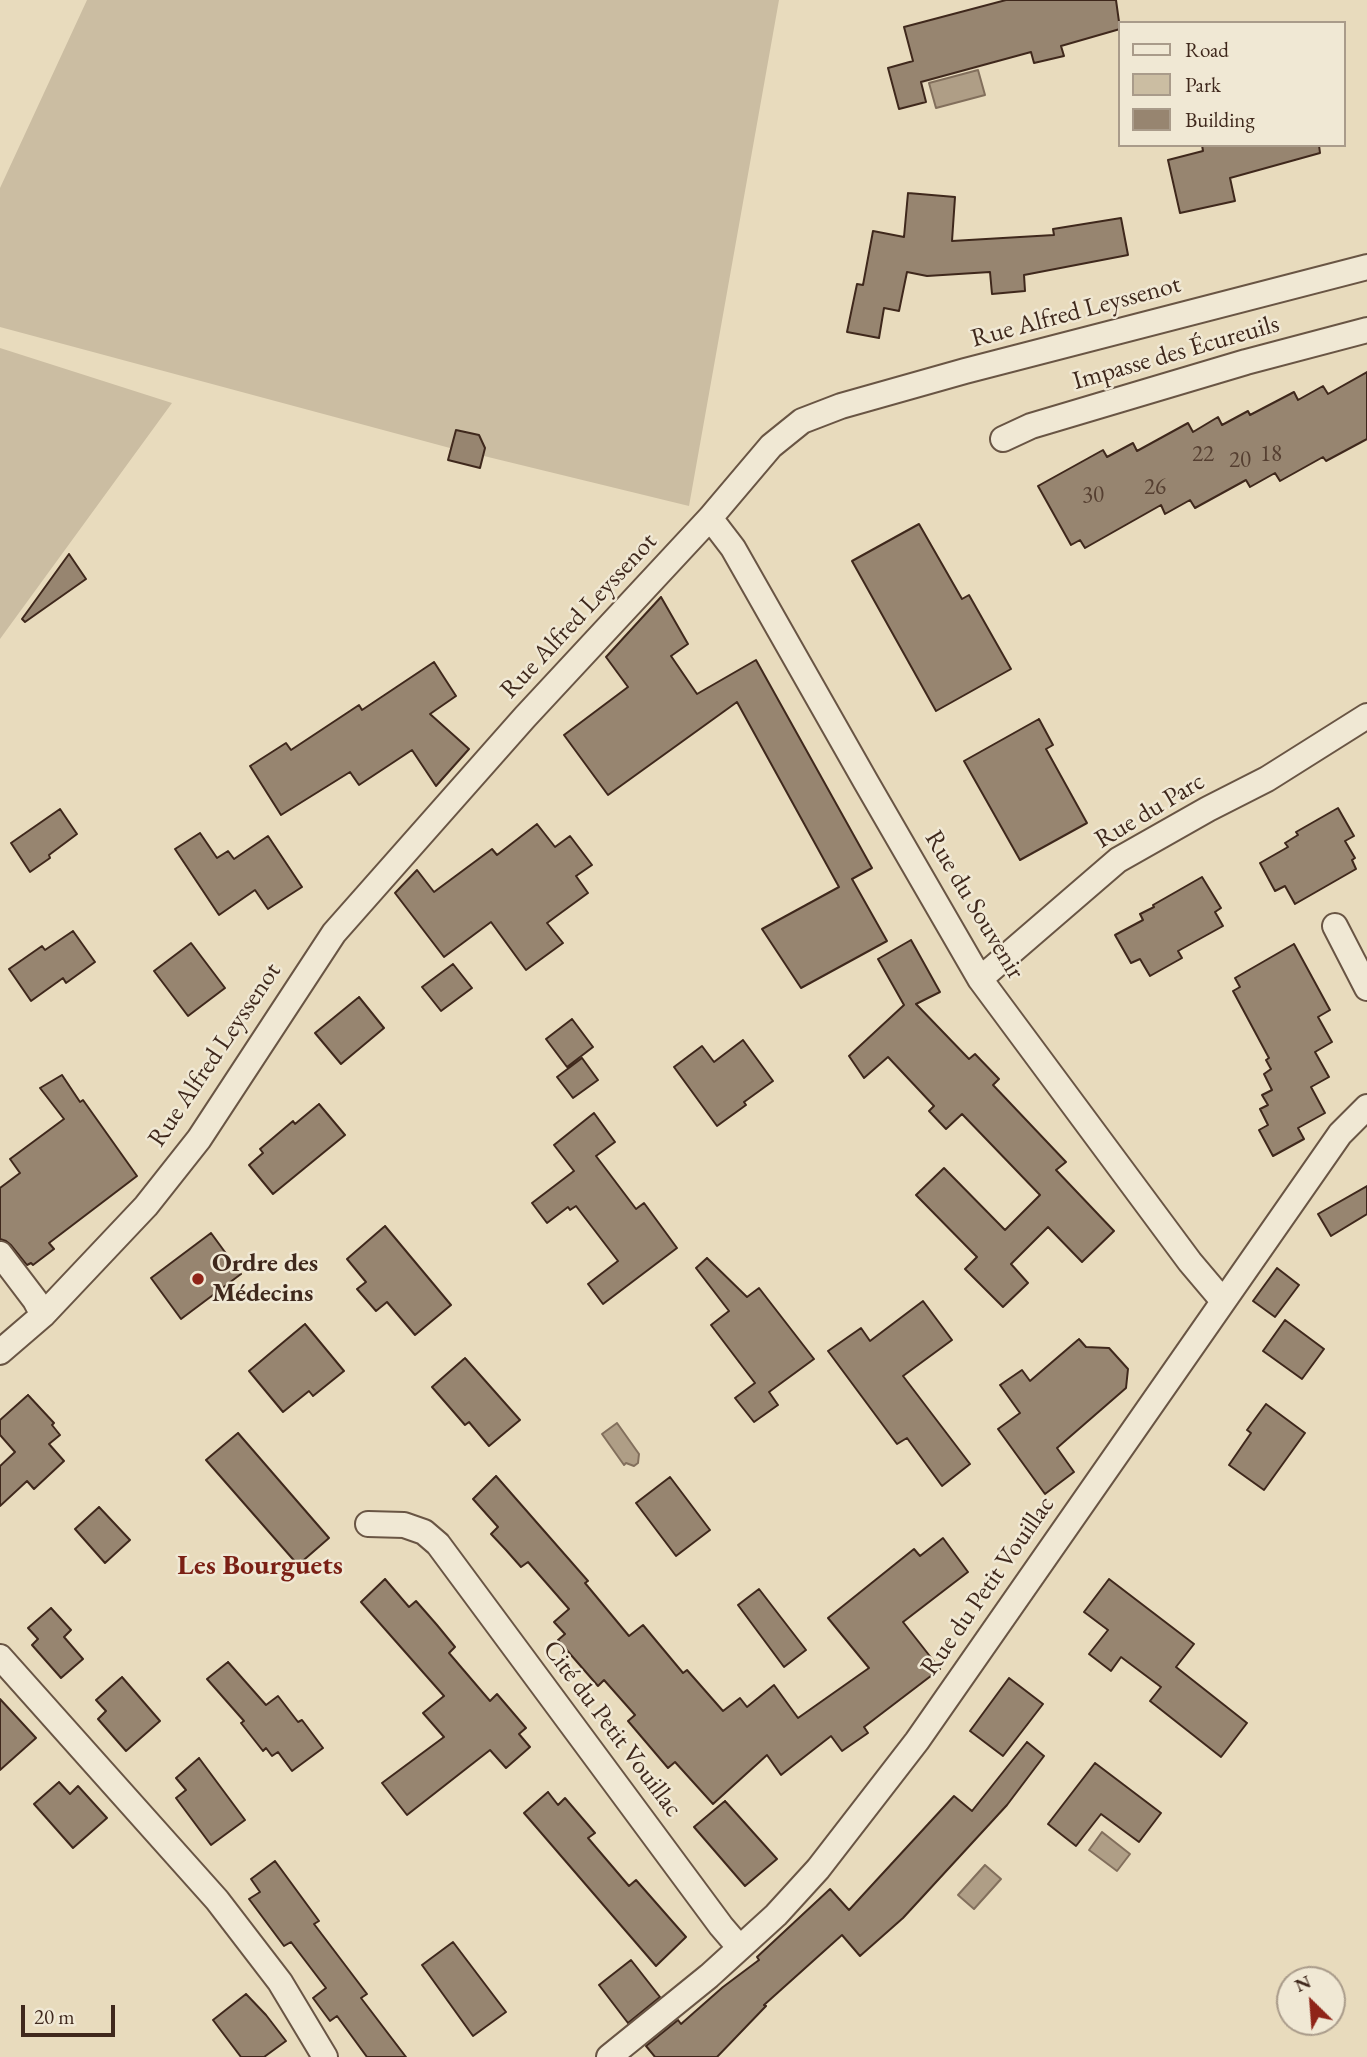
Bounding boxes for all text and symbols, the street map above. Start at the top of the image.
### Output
legend [1118,21,1346,147]
text: Road [1185,36,1229,63]
text: Park [1185,71,1221,98]
text: Building [1185,106,1255,133]
street label: Rue Alfred Leyssenot [968,269,1184,355]
street label: Impasse des Écureuils [1069,309,1283,397]
house number: 22 [1192,441,1214,469]
house number: 18 [1260,441,1282,469]
house number: 20 [1229,447,1251,475]
house number: 26 [1144,474,1166,502]
house number: 30 [1082,482,1104,510]
street label: Rue Alfred Leyssenot [494,527,664,705]
street label: Rue du Parc [1090,766,1210,856]
street label: Rue du Souvenir [917,825,1031,985]
street label: Rue Alfred Leyssenot [142,957,288,1153]
place label: Ordre des Médecins [212,1248,318,1310]
marker: Ordre des Médecins [190,1271,206,1287]
street label: Rue du Petit Vouillac [914,1490,1062,1682]
district label: Les Bourguets [177,1549,343,1583]
street label: Cité du Petit Vouillac [536,1635,688,1823]
north arrow [1276,1966,1346,2036]
text: N [1291,1969,1315,1998]
scale bar [24,1990,119,2034]
text: 20 m [34,2003,75,2030]

